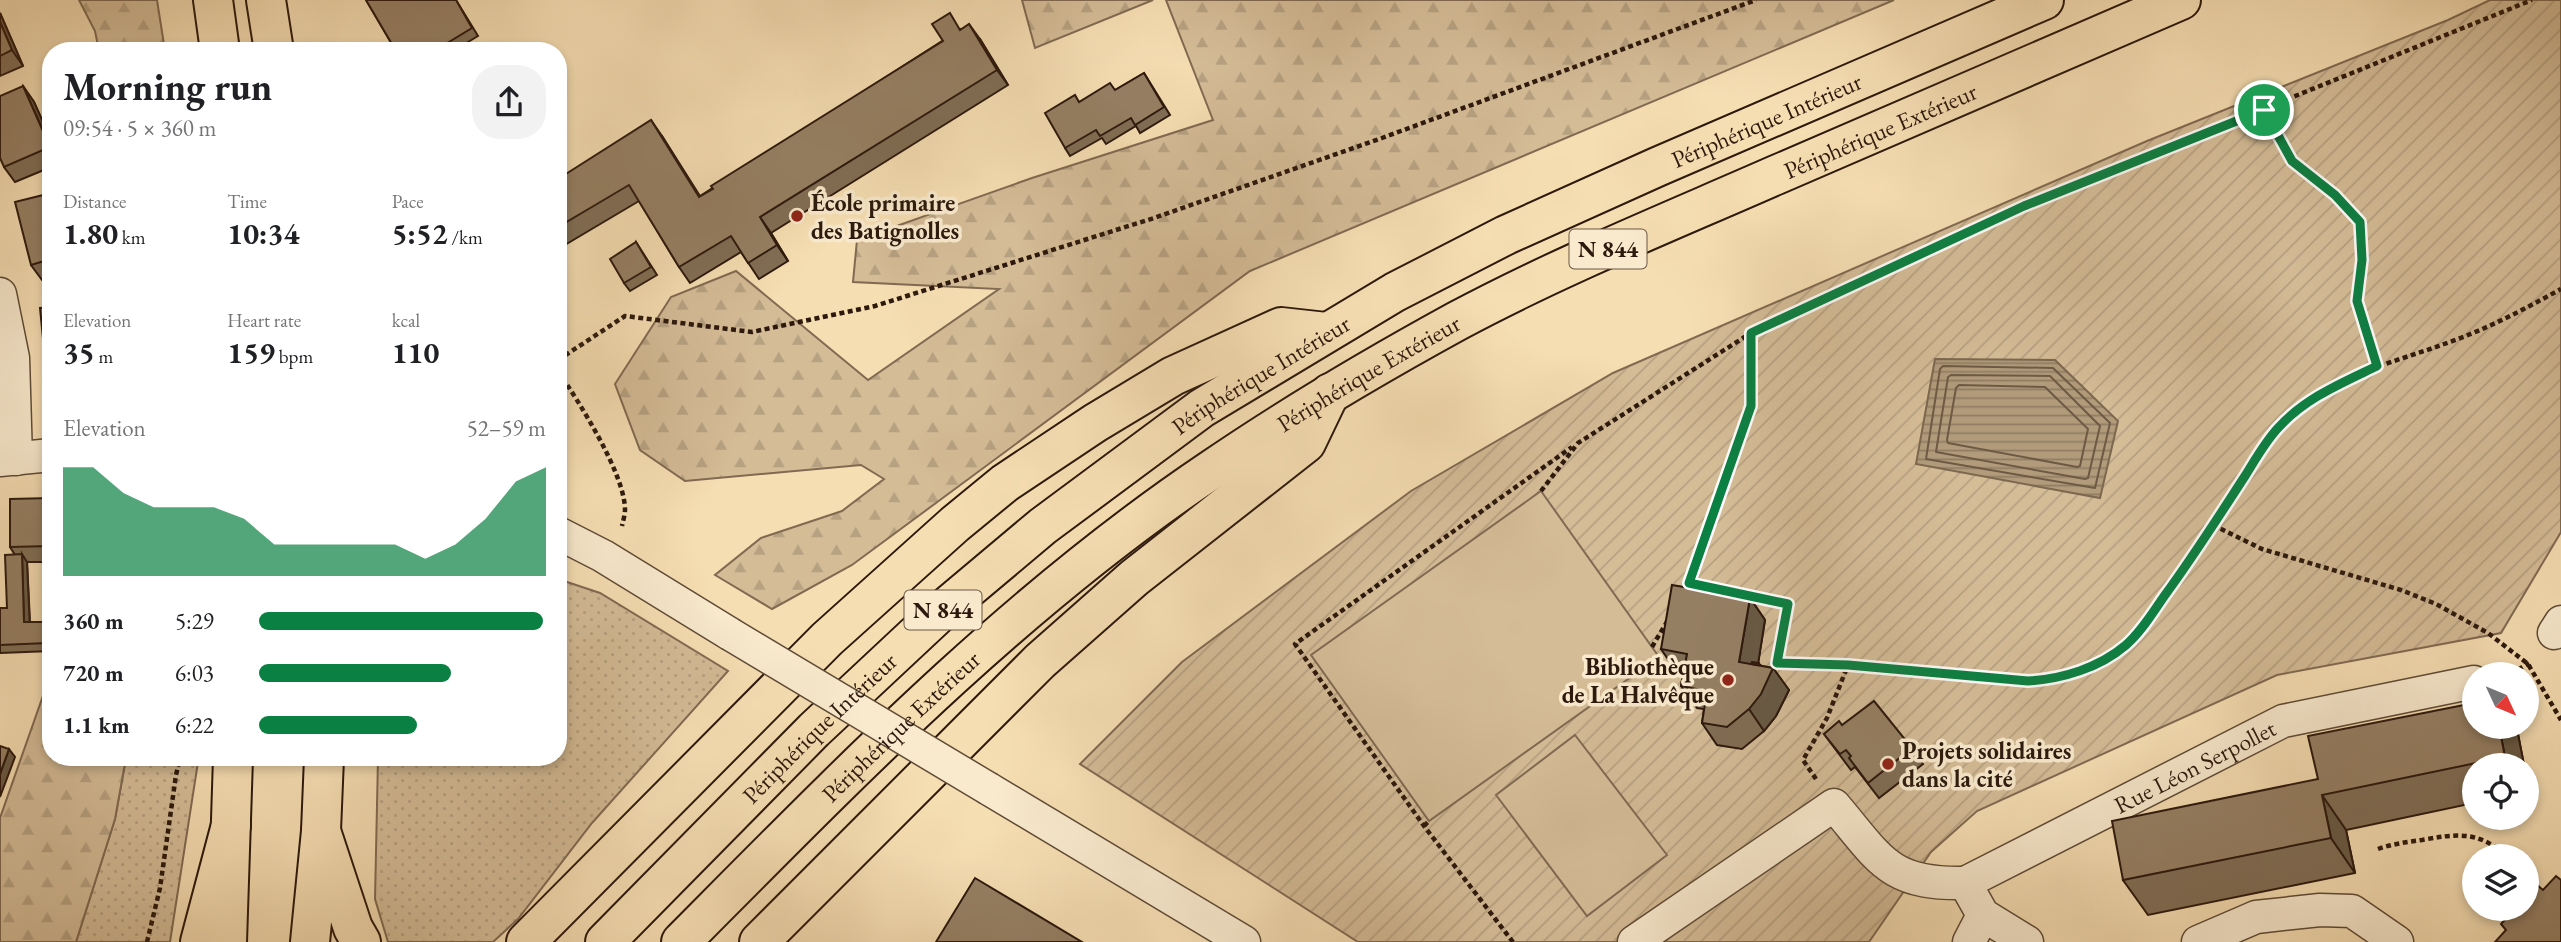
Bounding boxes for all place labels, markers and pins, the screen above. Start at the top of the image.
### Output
pin [2234,80,2294,140]
place label: École primaire des Batignolles [811,187,959,247]
marker: École primaire des Batignolles [789,208,805,224]
place label: Bibliothèque de La Halvêque [1562,651,1714,711]
marker: Bibliothèque de La Halvêque [1720,672,1736,688]
place label: Projets solidaires dans la cité [1902,735,2071,794]
marker: Projets solidaires dans la cité [1880,756,1896,772]

